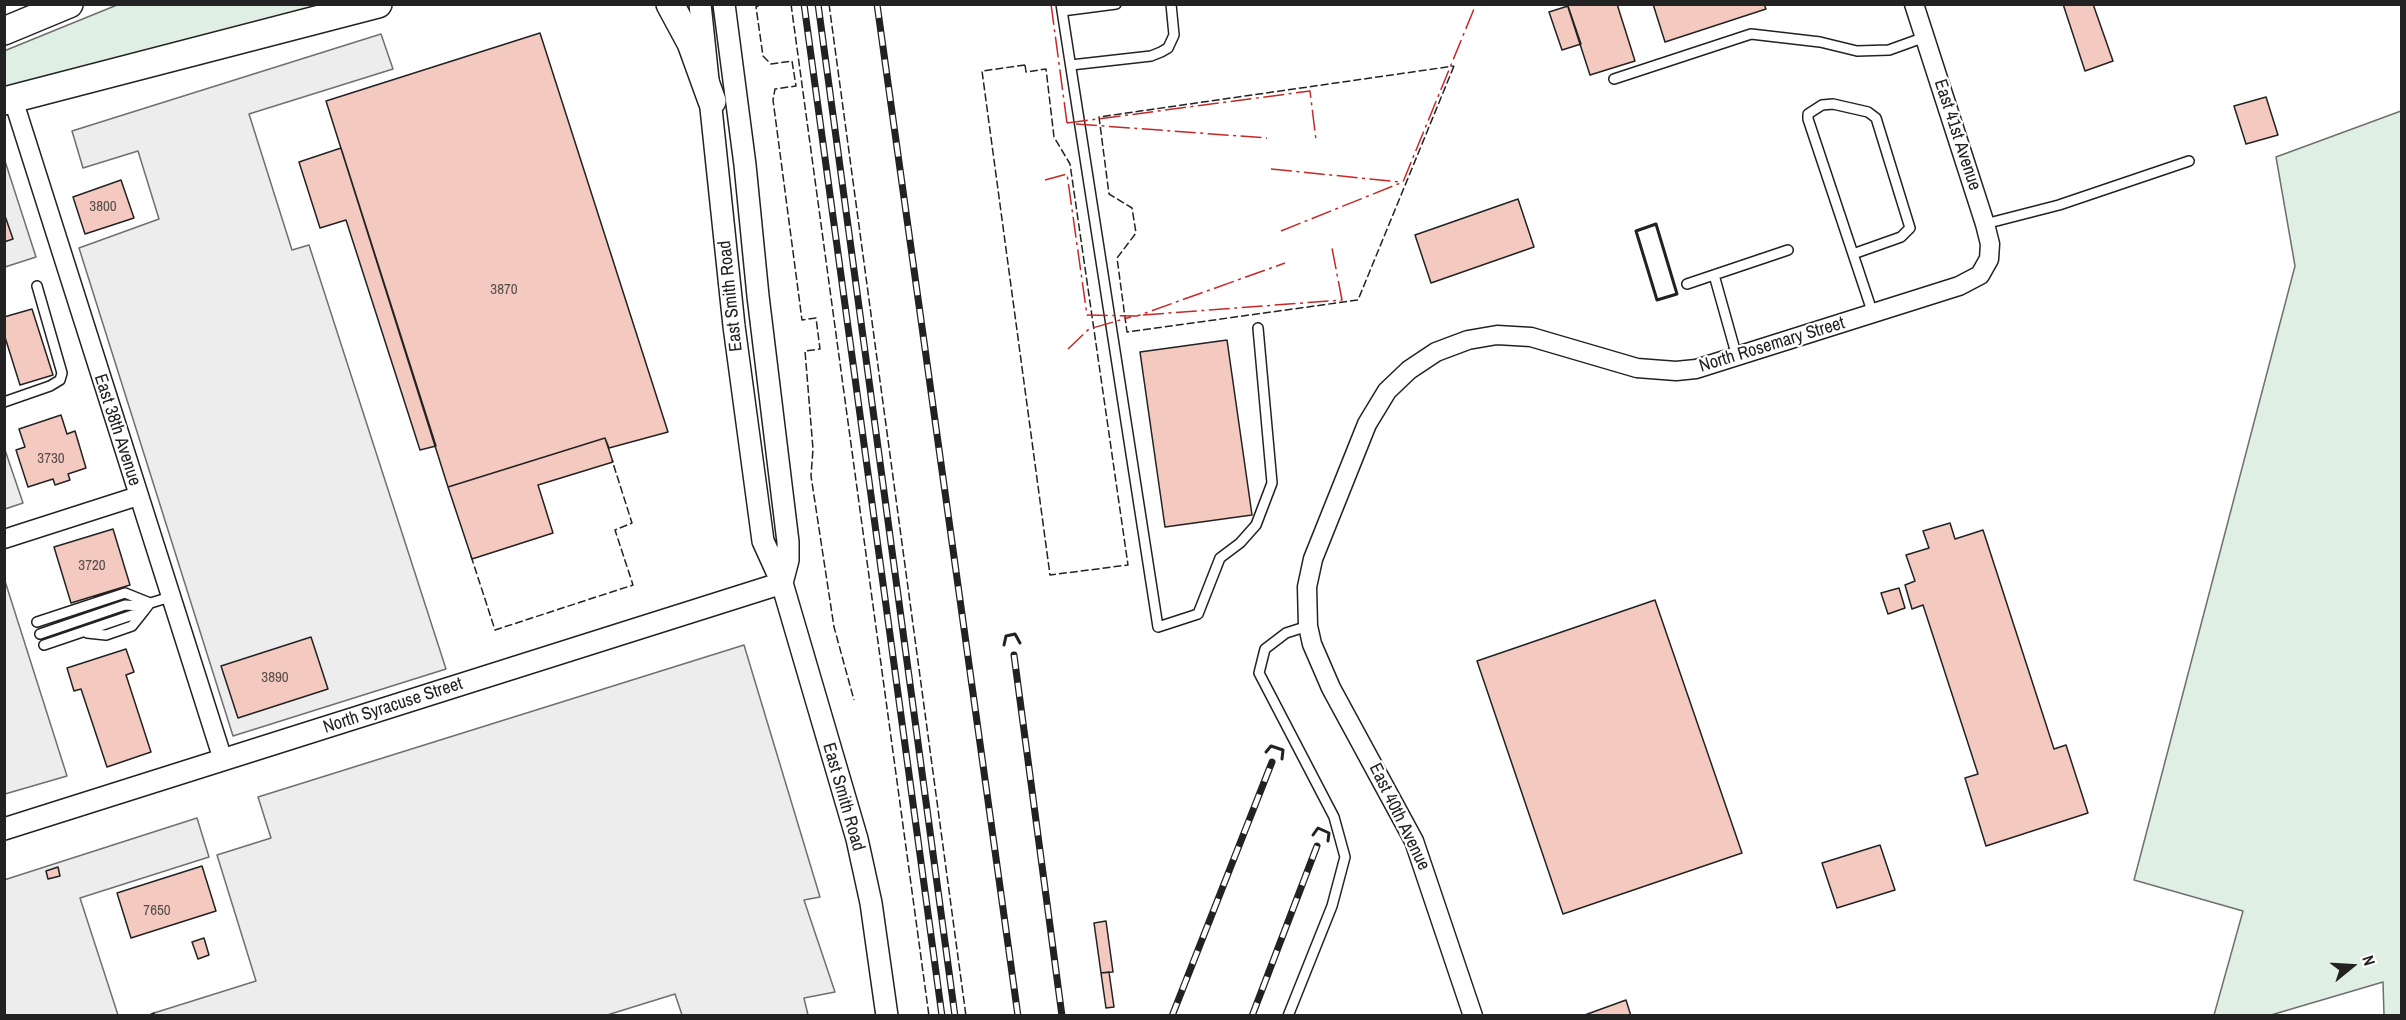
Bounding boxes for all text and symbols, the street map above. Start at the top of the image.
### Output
street label: East 41st Avenue [1929,77,1985,193]
house number: 3800 [89,198,117,216]
street label: East Smith Road [714,239,748,353]
house number: 3870 [490,281,518,299]
street label: North Rosemary Street [1697,313,1847,377]
street label: East 38th Avenue [89,371,145,489]
house number: 3730 [37,450,65,468]
house number: 3720 [78,557,106,575]
house number: 3890 [261,669,289,687]
street label: North Syracuse Street [321,673,465,739]
street label: East Smith Road [817,740,869,854]
street label: East 40th Avenue [1364,760,1434,874]
house number: 7650 [143,902,171,920]
north arrow [2322,936,2382,996]
text: N [2357,953,2381,968]

